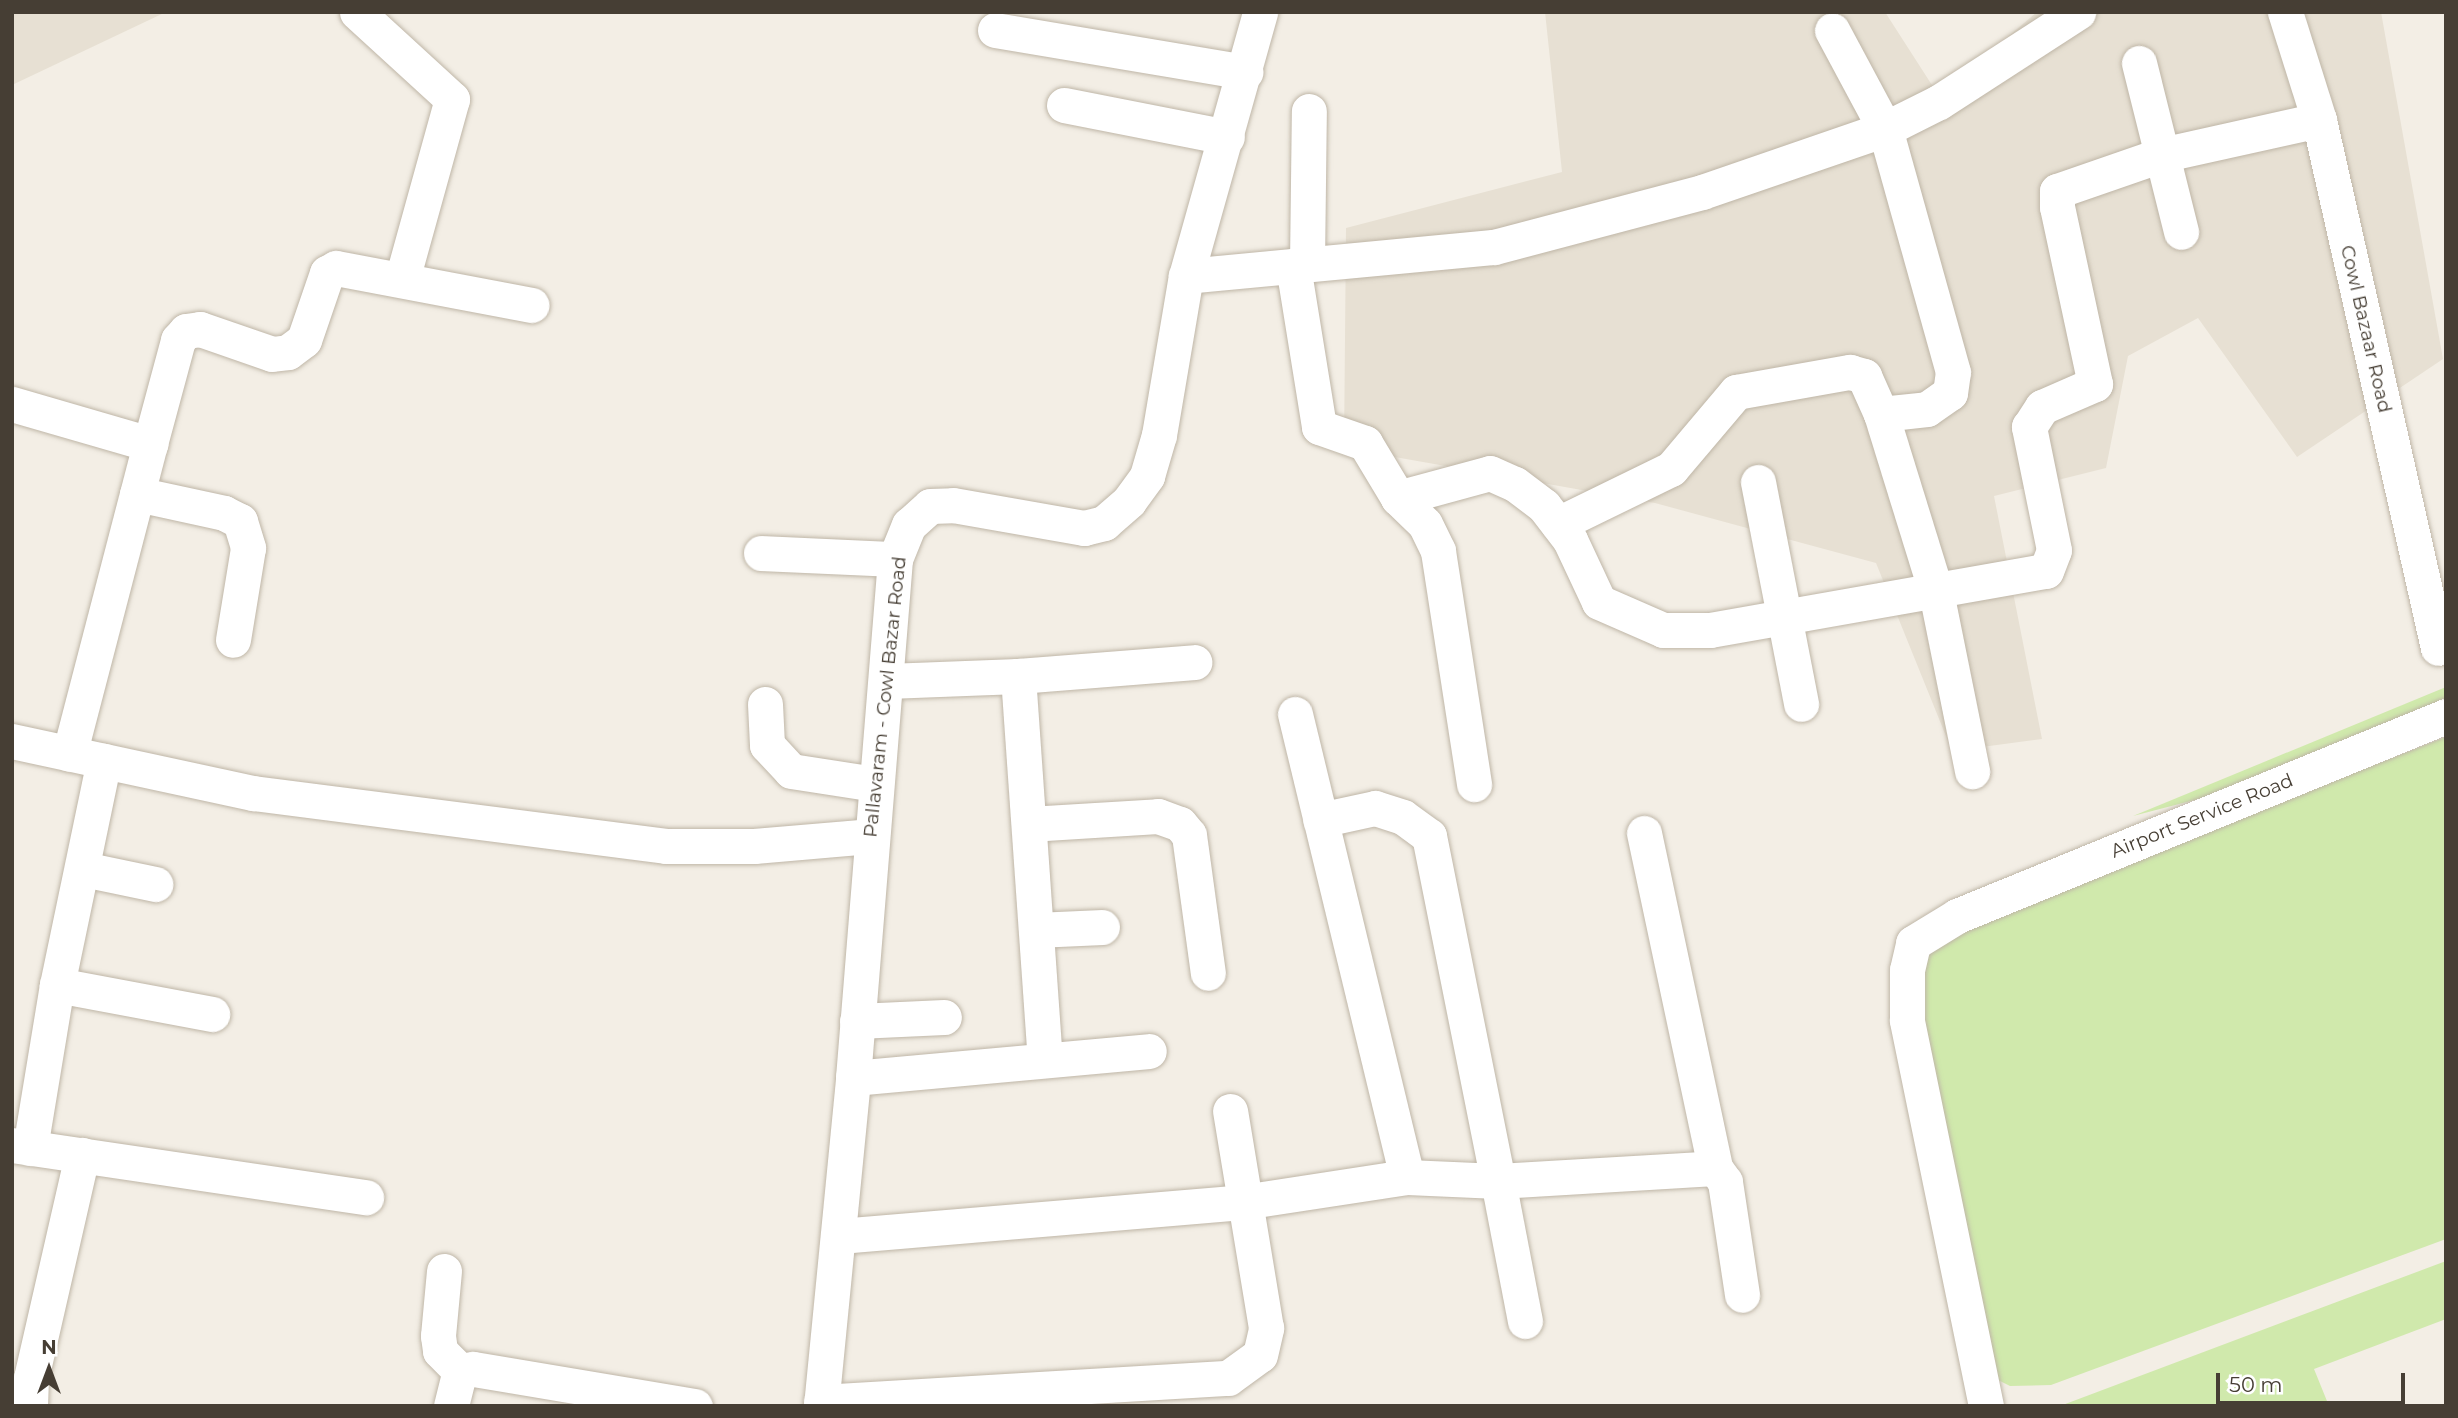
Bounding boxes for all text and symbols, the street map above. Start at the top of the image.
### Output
street label: Cowl Bazaar Road [2336,243,2396,415]
street label: Pallavaram - Cowl Bazar Road [859,555,911,839]
street label: Airport Service Road [2107,769,2297,863]
north arrow [14,1334,84,1404]
text: N [41,1336,57,1359]
scale bar [2220,1358,2409,1402]
text: 50 m [2229,1372,2283,1397]

